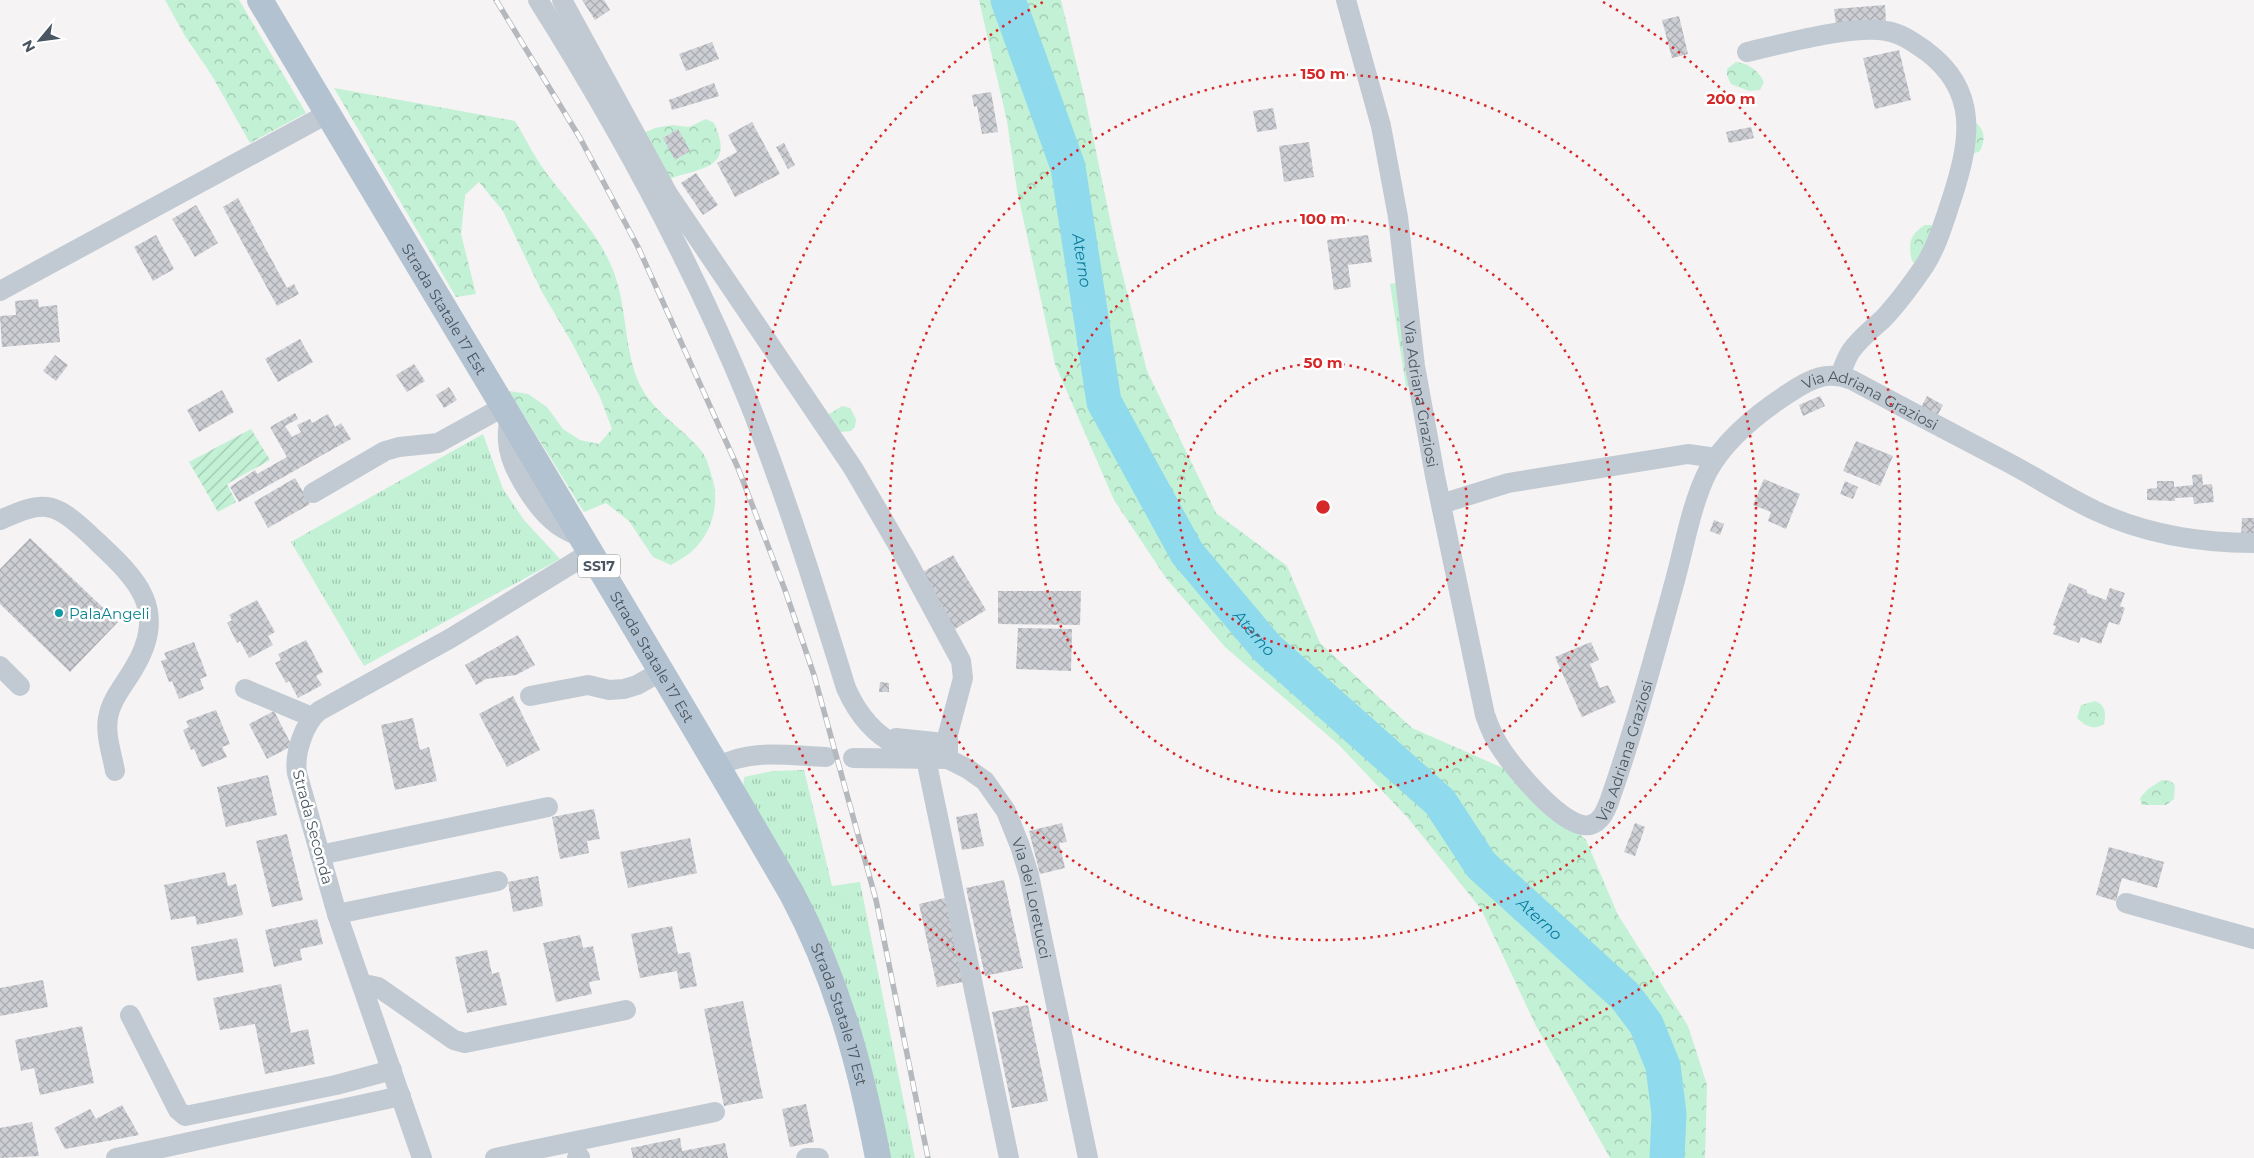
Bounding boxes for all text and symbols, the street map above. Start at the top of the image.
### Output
north arrow [15,15,65,65]
text: N [18,37,39,56]
text: 150 m [1301,64,1345,83]
text: 200 m [1706,89,1756,108]
text: 100 m [1300,209,1346,228]
water label: Aterno [1069,231,1096,289]
street label: Strada Statale 17 Est [398,240,491,378]
street label: Via Adriana Graziosi [1400,320,1443,469]
text: 50 m [1303,353,1343,372]
street label: Via Adriana Graziosi [1798,366,1942,434]
centre of rings [1314,498,1332,516]
road number: SS17 [578,554,620,578]
street label: Strada Statale 17 Est [606,587,699,726]
place label: PalaAngeli [69,604,150,623]
water label: Aterno [1229,605,1279,660]
marker: PalaAngeli [53,607,65,619]
street label: Via Adriana Graziosi [1592,678,1656,826]
street label: Strada Seconda [289,768,337,886]
street label: Via dei Loretucci [1008,834,1056,960]
water label: Aterno [1513,892,1566,944]
street label: Strada Statale 17 Est [807,940,872,1088]

